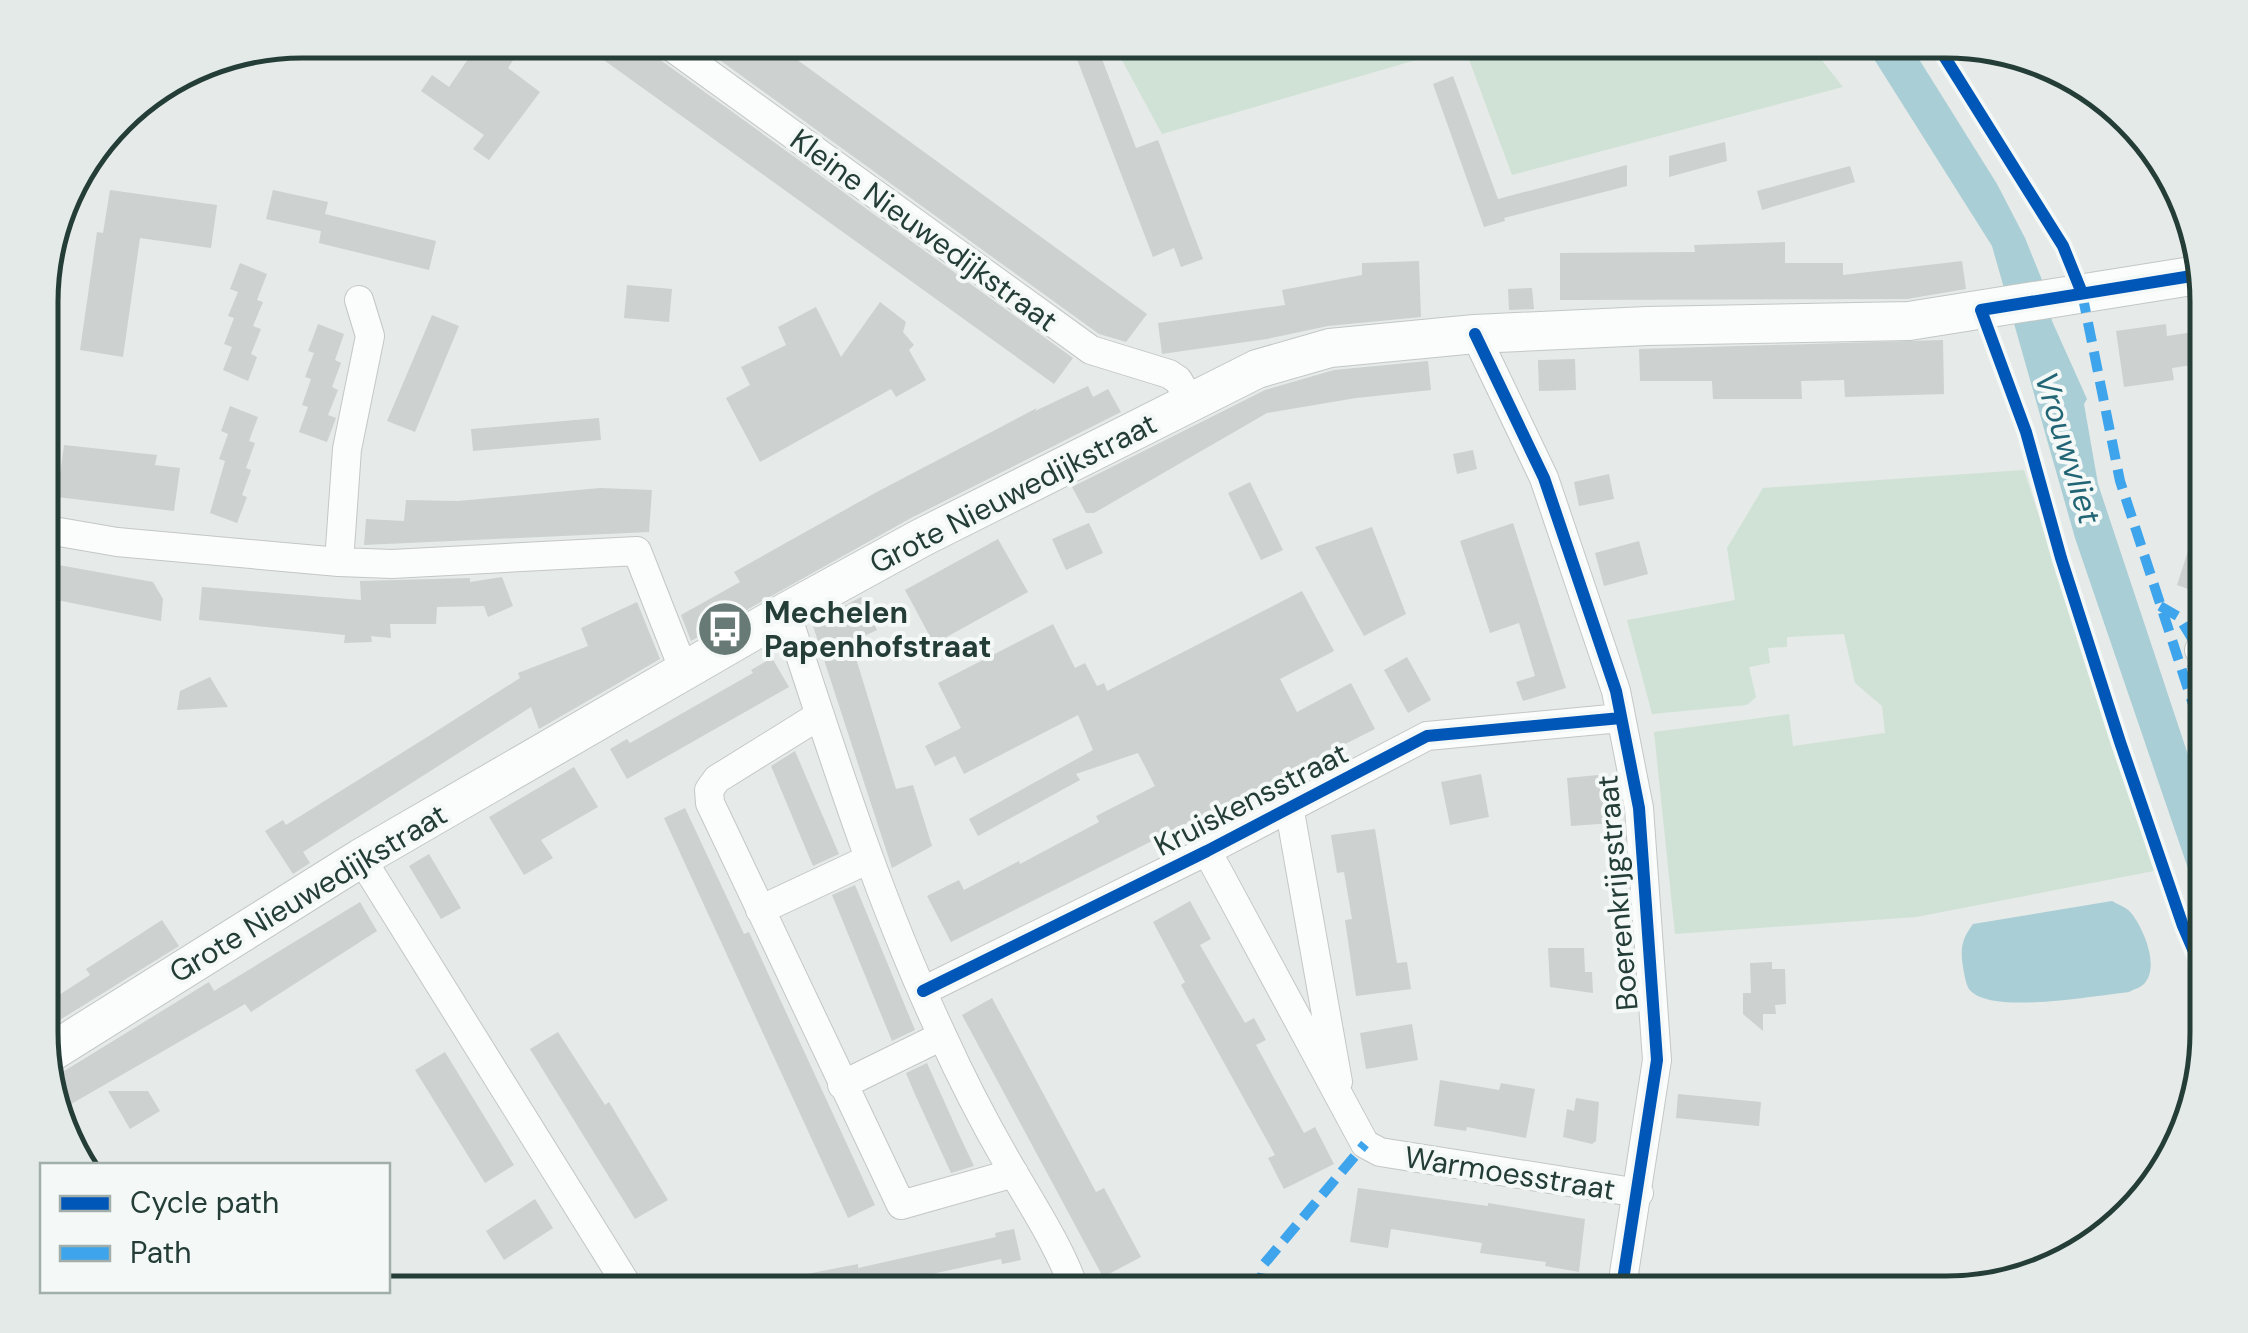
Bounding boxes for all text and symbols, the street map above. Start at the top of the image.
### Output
street label: Kleine Nieuwedijkstraat [783,120,1065,340]
water label: Vrouwvliet [2025,367,2111,530]
street label: Grote Nieuwedijkstraat [863,404,1163,582]
place label: Mechelen Papenhofstraat [764,593,991,666]
bus stop icon: Mechelen Papenhofstraat [695,599,755,659]
street label: Kruiskensstraat [1147,733,1355,865]
street label: Boerenkrijgstraat [1587,774,1647,1012]
street label: Grote Nieuwedijkstraat [162,795,454,991]
street label: Warmoesstraat [1402,1137,1618,1209]
legend [40,1163,390,1293]
text: Cycle path [130,1183,279,1222]
text: Path [130,1233,192,1272]

